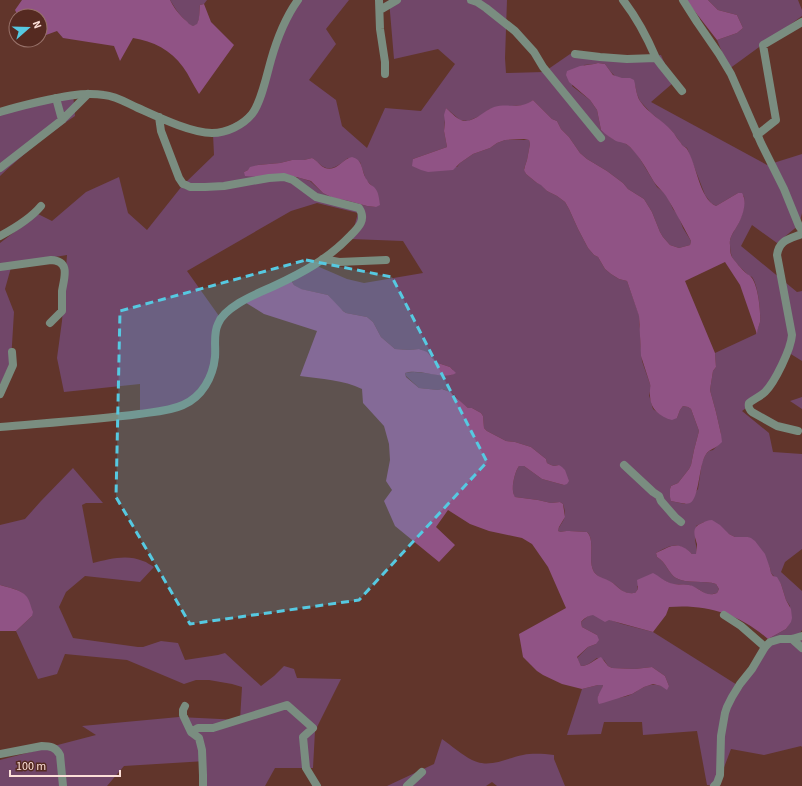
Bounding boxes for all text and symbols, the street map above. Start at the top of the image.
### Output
north arrow [8,8,48,48]
text: N [29,19,45,31]
scale bar [10,752,120,778]
text: 100 m [16,758,46,775]

